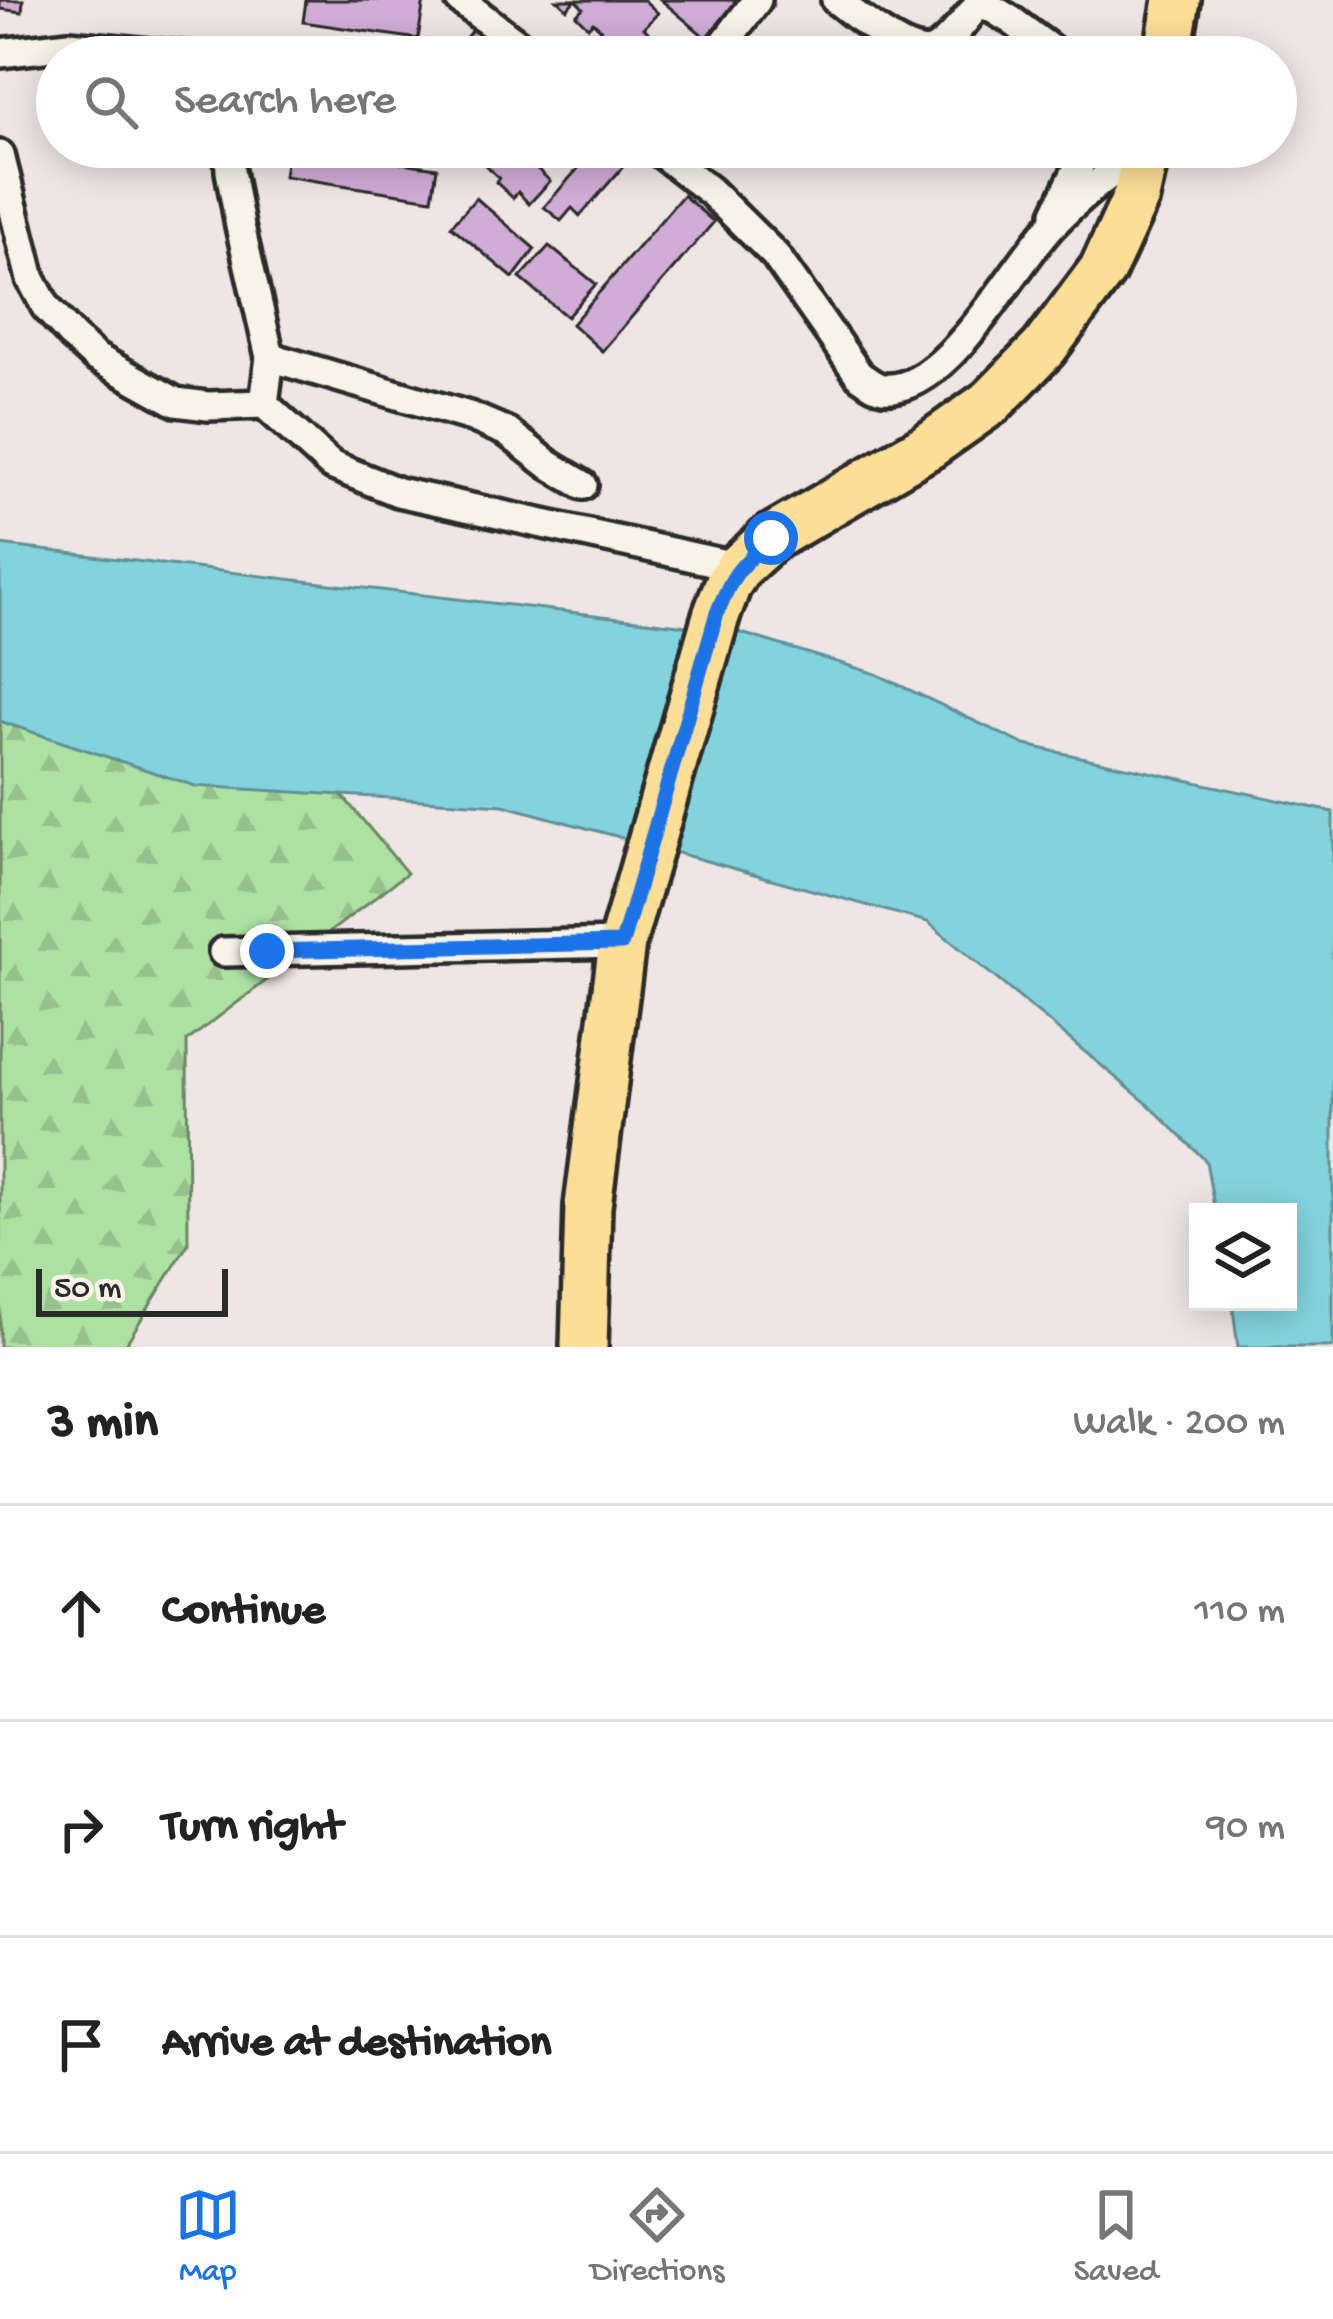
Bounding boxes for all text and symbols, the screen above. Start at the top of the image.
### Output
search box [36,36,1297,168]
icon: search [78,69,144,135]
text: Search here [174,76,396,129]
route start [744,511,798,565]
route end [240,924,294,978]
map controls [1189,1203,1297,1311]
button: layers [1189,1203,1297,1311]
scale bar [36,1263,228,1316]
text: 50 m [54,1271,121,1309]
text: 3 min [48,1395,158,1455]
text: Walk · 200 m [1073,1402,1285,1448]
icon: ahead [48,1580,114,1646]
text: Continue [162,1586,325,1639]
text: 110 m [1194,1590,1285,1636]
icon: right [48,1796,114,1862]
text: Turn right [162,1802,342,1855]
text: 90 m [1206,1806,1285,1852]
icon: arrive [48,2012,114,2078]
text: Arrive at destination [162,2018,551,2071]
tab: Map [175,2182,241,2292]
tab: Directions [590,2182,724,2292]
tab: Saved [1074,2182,1158,2292]

